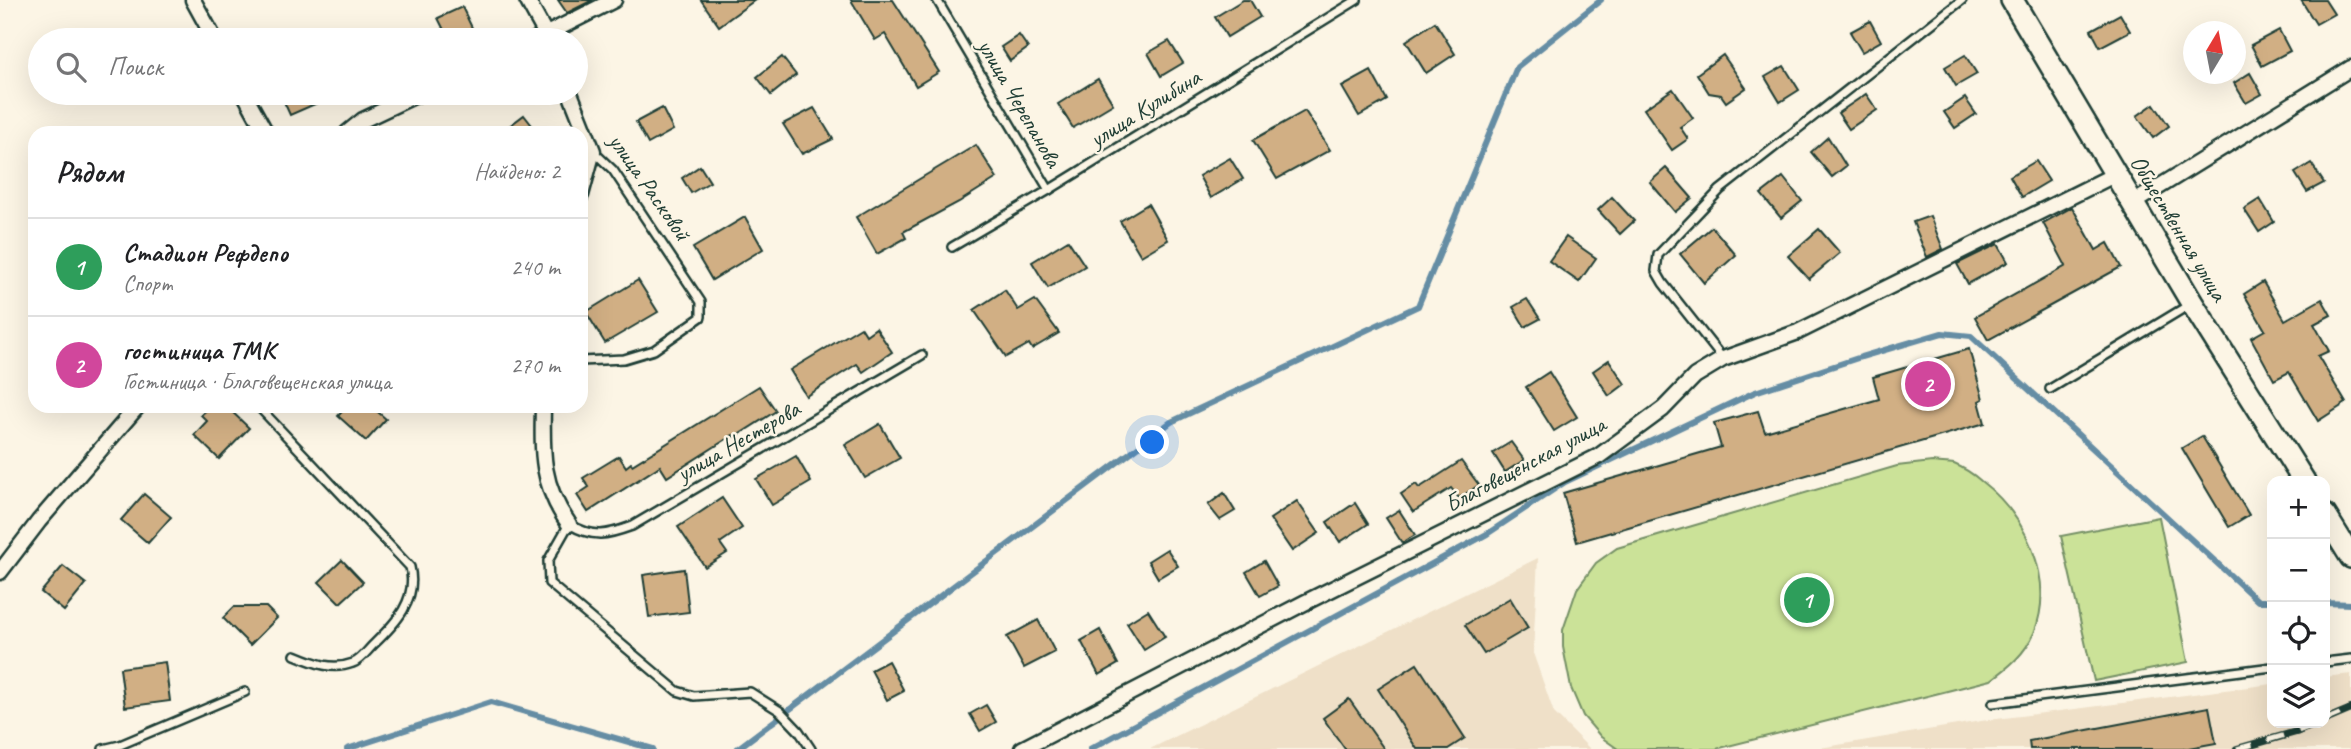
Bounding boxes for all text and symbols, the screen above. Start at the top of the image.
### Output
north arrow [2183,21,2246,84]
search box [28,28,588,105]
street label: улица Черепанова [970,32,1070,174]
icon: search [52,48,90,86]
text: Поиск [108,50,163,83]
street label: улица Кулибина [1082,61,1207,155]
street label: улица Расковой [601,126,699,248]
street label: Общественная улица [2124,149,2235,308]
text: Рядом [56,153,123,191]
text: Найдено: 2 [474,157,560,186]
text: Стадион Рефдепо [123,236,288,269]
text: 1 [74,253,84,282]
text: 240 m [511,253,560,282]
text: Спорт [123,269,173,298]
text: гостиница ТМК [123,334,275,367]
text: 2 [74,351,84,380]
text: 270 m [511,351,560,380]
pin: 2 [1905,358,1951,410]
text: Гостиница · Благовещенская улица [123,367,391,396]
street label: улица Нестерова [669,393,806,489]
street label: Благовещенская улица [1439,408,1612,519]
your location [1135,425,1169,459]
map controls [2267,476,2330,728]
button: + [2267,476,2330,539]
button: − [2267,539,2330,602]
pin: 1 [1784,574,1830,626]
button: locate [2267,602,2330,665]
button: layers [2267,665,2330,728]

